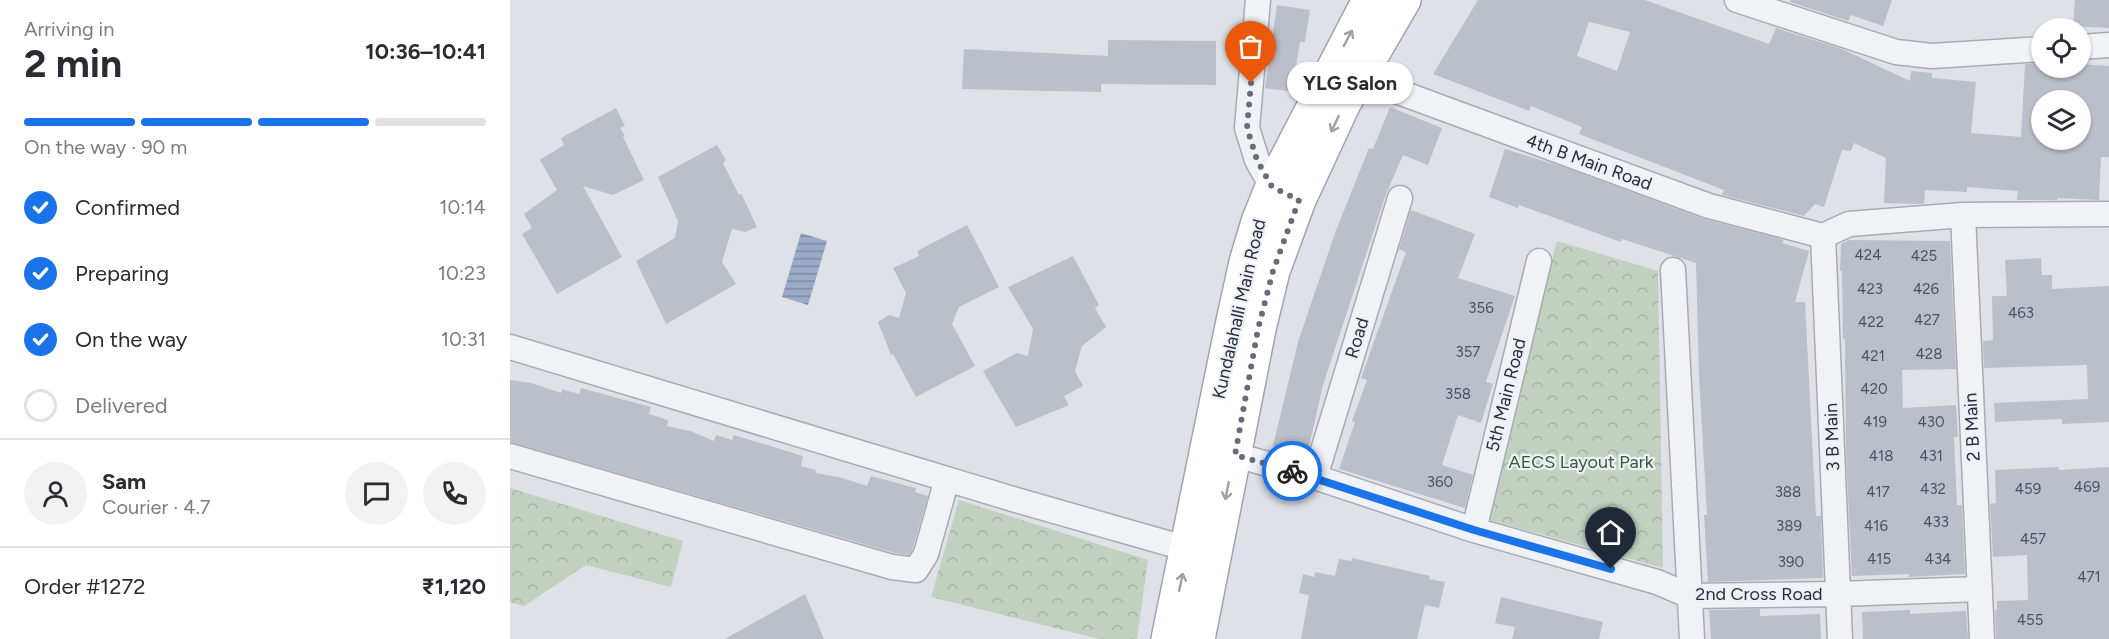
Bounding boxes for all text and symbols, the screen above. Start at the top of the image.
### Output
text: Arriving in [24,17,114,41]
map controls [2031,18,2091,150]
button: locate [2031,18,2091,78]
pin [1225,21,1276,83]
icon: bag [1234,30,1267,63]
one-way arrow [1342,30,1354,47]
text: 10:36–10:41 [365,38,486,65]
text: 2 min [24,40,122,87]
callout: YLG Salon [1287,62,1413,104]
text: YLG Salon [1303,71,1397,95]
button: layers [2031,90,2091,150]
one-way arrow [1328,115,1340,133]
street label: 4th B Main Road [1523,129,1655,195]
text: On the way · 90 m [24,135,187,159]
icon: check [24,191,57,224]
text: Confirmed [75,194,180,221]
text: 10:14 [439,195,486,219]
street label: Kundalahalli Main Road [1208,217,1270,401]
house number: 424 [1854,246,1882,264]
house number: 425 [1911,247,1937,265]
icon: check [24,257,57,290]
text: Preparing [75,260,169,287]
text: 10:23 [438,261,486,285]
house number: 423 [1857,280,1883,298]
house number: 426 [1913,280,1940,298]
house number: 356 [1468,299,1494,317]
house number: 463 [2008,304,2034,322]
house number: 427 [1914,311,1940,329]
house number: 422 [1858,313,1884,331]
street label: Road [1340,315,1374,361]
icon: check [24,323,57,356]
text: On the way [75,326,187,353]
text: 10:31 [441,327,486,351]
street label: 5th Main Road [1481,336,1531,454]
house number: 357 [1456,343,1480,361]
house number: 428 [1916,345,1942,363]
house number: 421 [1861,347,1885,365]
house number: 420 [1860,380,1888,398]
house number: 358 [1445,385,1471,403]
text: Delivered [75,392,168,419]
street label: 2 B Main [1959,392,1985,462]
street label: 3 B Main [1820,402,1844,472]
house number: 419 [1863,413,1887,431]
house number: 430 [1917,413,1945,431]
courier [1262,441,1322,501]
house number: 418 [1869,447,1893,465]
house number: 431 [1919,447,1943,465]
park label: AECS Layout Park [1509,451,1654,473]
icon: bike [1276,455,1309,488]
button: person [24,462,87,525]
button: chat [345,462,408,525]
button: phone [423,462,486,525]
text: Sam [102,468,146,495]
house number: 360 [1427,473,1453,491]
house number: 469 [2074,478,2100,496]
house number: 432 [1920,480,1946,498]
house number: 459 [2015,480,2041,498]
one-way arrow [1221,481,1233,500]
house number: 388 [1775,483,1801,501]
house number: 417 [1866,483,1890,501]
text: Courier · 4.7 [102,495,211,519]
pin [1585,507,1636,569]
house number: 433 [1923,513,1949,531]
icon: home [1594,516,1627,549]
house number: 389 [1776,517,1802,535]
house number: 416 [1864,517,1889,535]
house number: 457 [2020,530,2046,548]
house number: 415 [1867,550,1891,568]
house number: 434 [1925,550,1951,568]
house number: 390 [1778,553,1804,571]
house number: 471 [2077,568,2101,586]
text: Order #1272 [24,573,146,600]
text: ₹1,120 [422,573,486,600]
one-way arrow [1176,573,1187,592]
street label: 2nd Cross Road [1695,583,1823,605]
house number: 455 [2017,611,2043,629]

